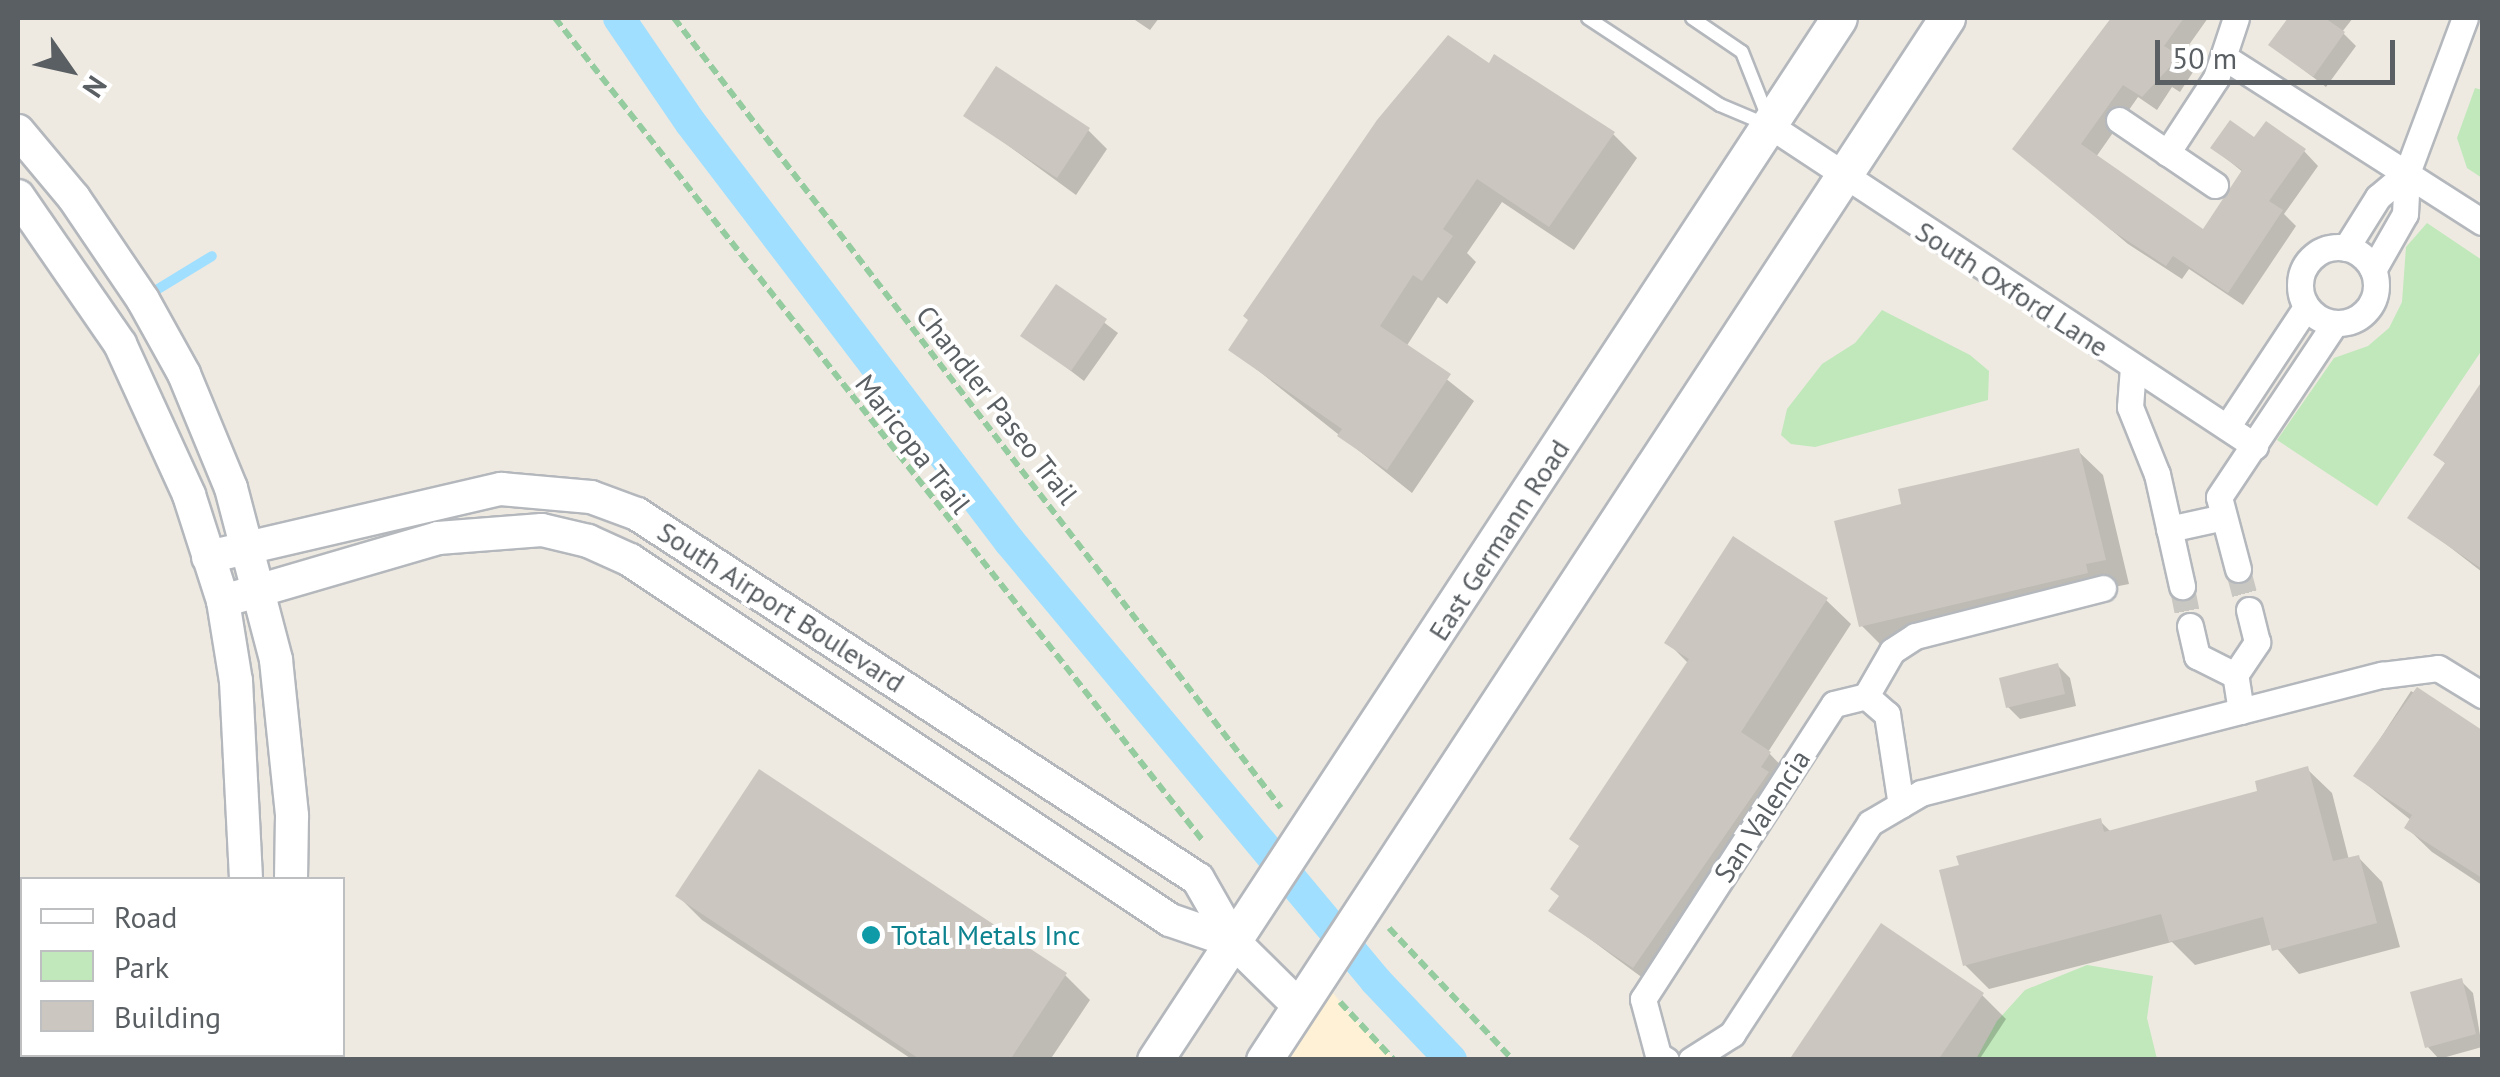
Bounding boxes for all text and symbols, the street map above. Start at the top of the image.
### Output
north arrow [20,20,120,120]
scale bar [2160,20,2400,82]
text: 50 m [2172,38,2237,77]
text: N [75,69,116,105]
street label: South Oxford Lane [1909,214,2115,364]
street label: Chandler Paseo Trail [909,299,1085,511]
street label: Maricopa Trail [848,367,978,521]
street label: East Germann Road [1422,433,1576,647]
street label: South Airport Boulevard [651,514,911,700]
street label: San Valencia [1707,743,1817,889]
legend [20,877,345,1057]
text: Road [114,897,178,936]
place label: Total Metals Inc [891,918,1080,952]
marker: Total Metals Inc [860,924,882,946]
text: Park [114,947,169,986]
text: Building [114,997,221,1036]

